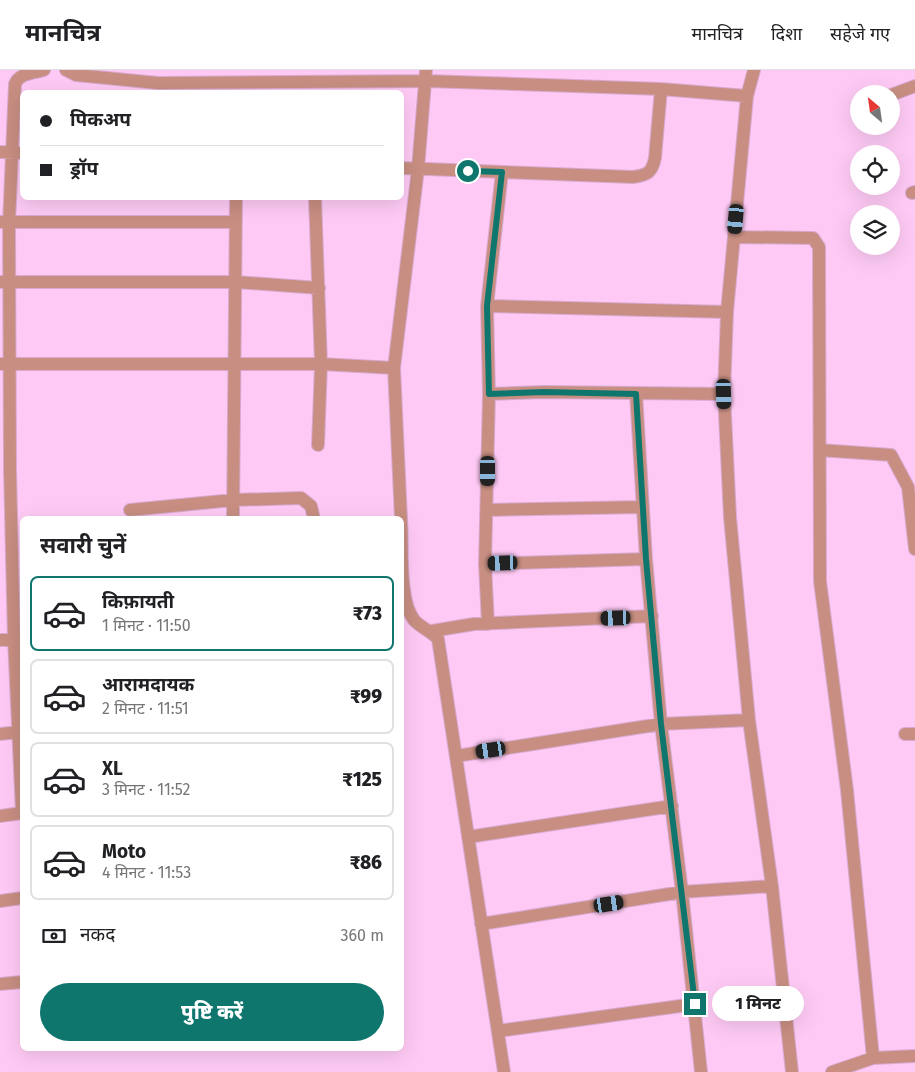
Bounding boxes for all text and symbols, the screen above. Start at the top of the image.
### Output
text: मानचित्र [25,19,101,47]
text: मानचित्र [691,23,743,45]
text: दिशा [771,23,802,45]
text: सहेजे गए [830,23,890,45]
north arrow [850,85,900,135]
map controls [850,85,900,255]
text: पिकअप [70,108,131,131]
button: locate [850,145,900,195]
text: ड्रॉप [70,157,98,180]
route start [457,160,479,182]
car [727,203,744,235]
button: layers [850,205,900,255]
car [715,379,732,409]
car [480,456,495,486]
text: सवारी चुनें [40,532,126,559]
car [487,555,518,571]
text: किफ़ायती [102,590,174,613]
icon: car [42,591,87,636]
text: ₹73 [353,602,382,625]
car [600,610,631,626]
text: 1 मिनट · 11:50 [102,616,191,635]
text: आरामदायक [102,673,194,696]
icon: car [42,674,87,719]
text: ₹99 [350,685,382,708]
text: 2 मिनट · 11:51 [102,699,189,718]
car [475,740,506,760]
icon: car [42,757,87,802]
text: XL [102,757,123,780]
text: ₹125 [342,768,382,791]
text: 3 मिनट · 11:52 [102,780,190,799]
icon: car [42,840,87,885]
text: Moto [102,840,146,863]
text: ₹86 [350,851,382,874]
text: 4 मिनट · 11:53 [102,863,191,882]
car [593,894,624,914]
icon: cash [40,922,68,950]
text: नकद [80,923,115,946]
text: 360 m [341,926,384,945]
button: पुष्टि करें [40,983,384,1041]
callout: 1 मिनट [712,986,805,1022]
route end [684,993,706,1015]
text: 1 मिनट [735,994,781,1013]

